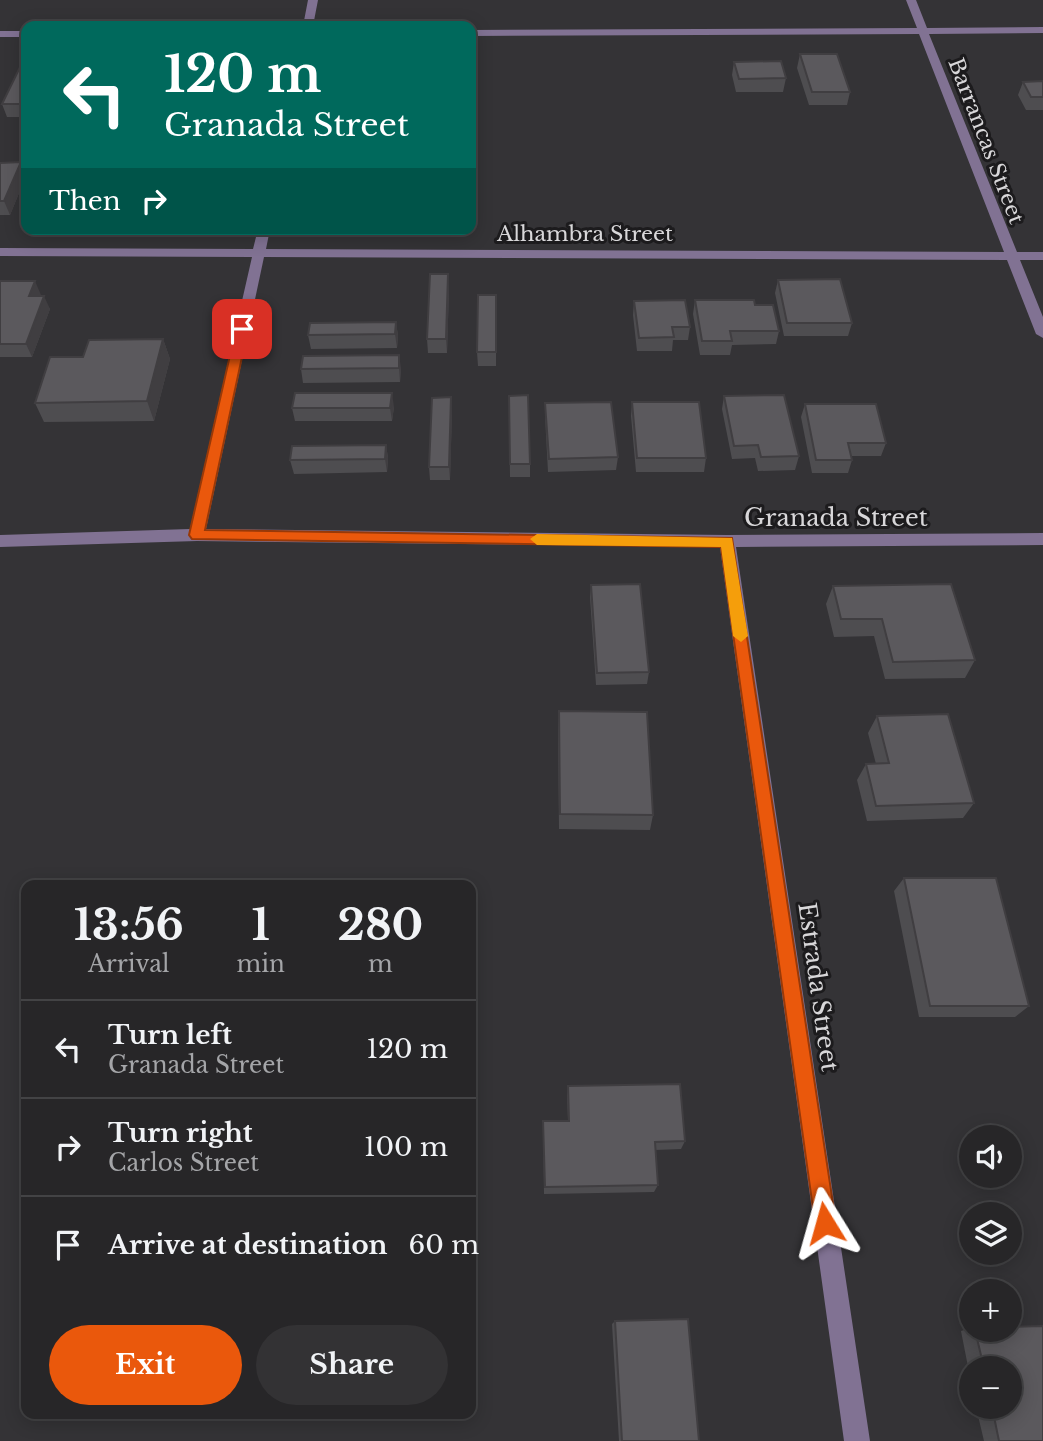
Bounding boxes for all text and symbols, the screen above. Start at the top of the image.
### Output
text: 120 m [164,44,322,105]
icon: left [49,49,140,140]
street label: Barrancas Street [942,54,1030,228]
text: Granada Street [164,105,409,145]
icon: right [135,182,173,220]
text: Then [49,185,121,217]
street label: Alhambra Street [496,221,673,247]
pin [212,299,272,359]
icon: arrive [223,310,261,348]
street label: Granada Street [744,503,928,532]
text: 13:56 [74,899,184,951]
text: 1 [252,899,270,951]
text: 280 [338,899,423,951]
street label: Estrada Street [792,901,845,1073]
text: Arrival [88,950,170,978]
text: min [237,950,285,978]
text: m [368,950,393,978]
text: Turn left [108,1019,232,1051]
icon: left [49,1030,87,1068]
text: 120 m [366,1033,448,1065]
text: Granada Street [108,1051,284,1079]
text: Turn right [108,1117,253,1149]
map controls [959,1125,1022,1419]
button: sound [959,1125,1022,1188]
icon: right [49,1128,87,1166]
text: 100 m [364,1131,448,1163]
text: Carlos Street [108,1149,259,1177]
position arrow [788,1186,862,1260]
button: layers [959,1202,1022,1265]
icon: arrive [49,1226,87,1264]
text: Arrive at destination [108,1229,388,1261]
text: 60 m [409,1229,479,1261]
button: + [959,1279,1022,1342]
button: Exit [49,1325,242,1405]
button: Share [256,1325,448,1405]
button: − [959,1356,1022,1419]

